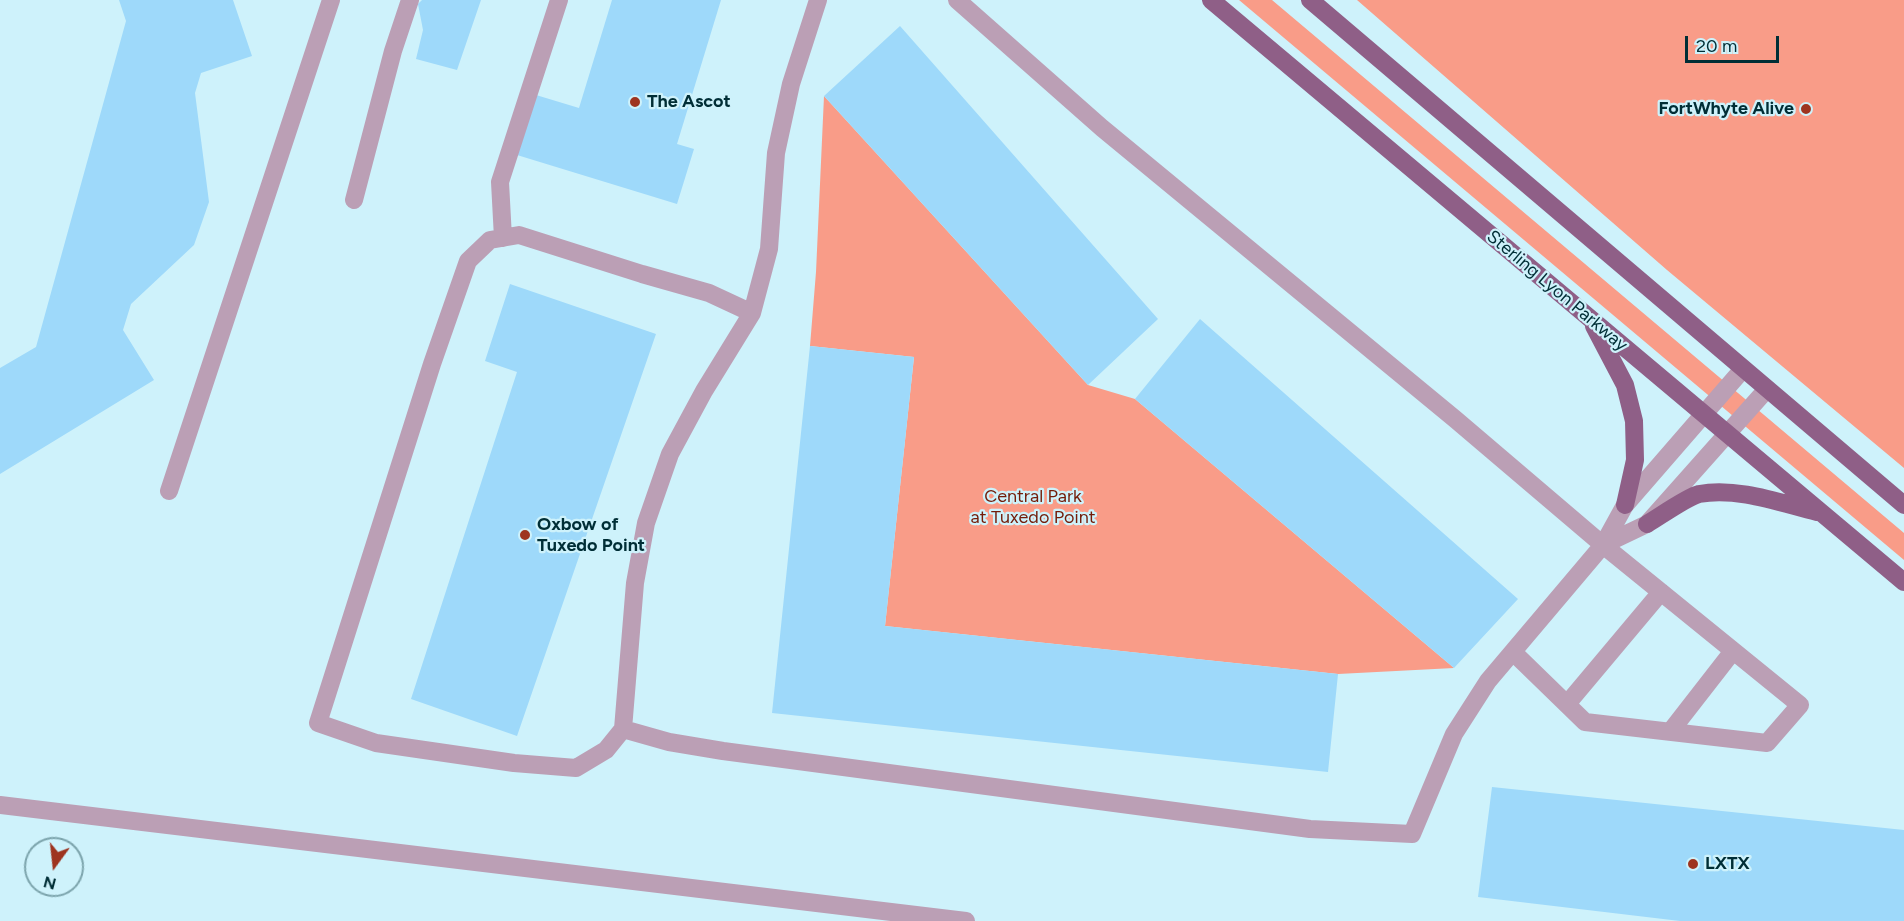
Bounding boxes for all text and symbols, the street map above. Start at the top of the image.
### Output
scale bar [1688,24,1782,62]
text: 20 m [1696,35,1737,57]
place label: The Ascot [647,91,731,113]
marker: The Ascot [628,95,642,109]
place label: FortWhyte Alive [1659,98,1794,120]
marker: FortWhyte Alive [1799,102,1813,116]
street label: Sterling Lyon Parkway [1482,226,1632,356]
park label: Central Park at Tuxedo Point [971,486,1095,528]
place label: Oxbow of Tuxedo Point [537,514,645,556]
marker: Oxbow of Tuxedo Point [518,528,532,542]
north arrow [24,837,84,897]
place label: LXTX [1705,853,1750,875]
marker: LXTX [1686,857,1700,871]
text: N [41,872,58,894]

